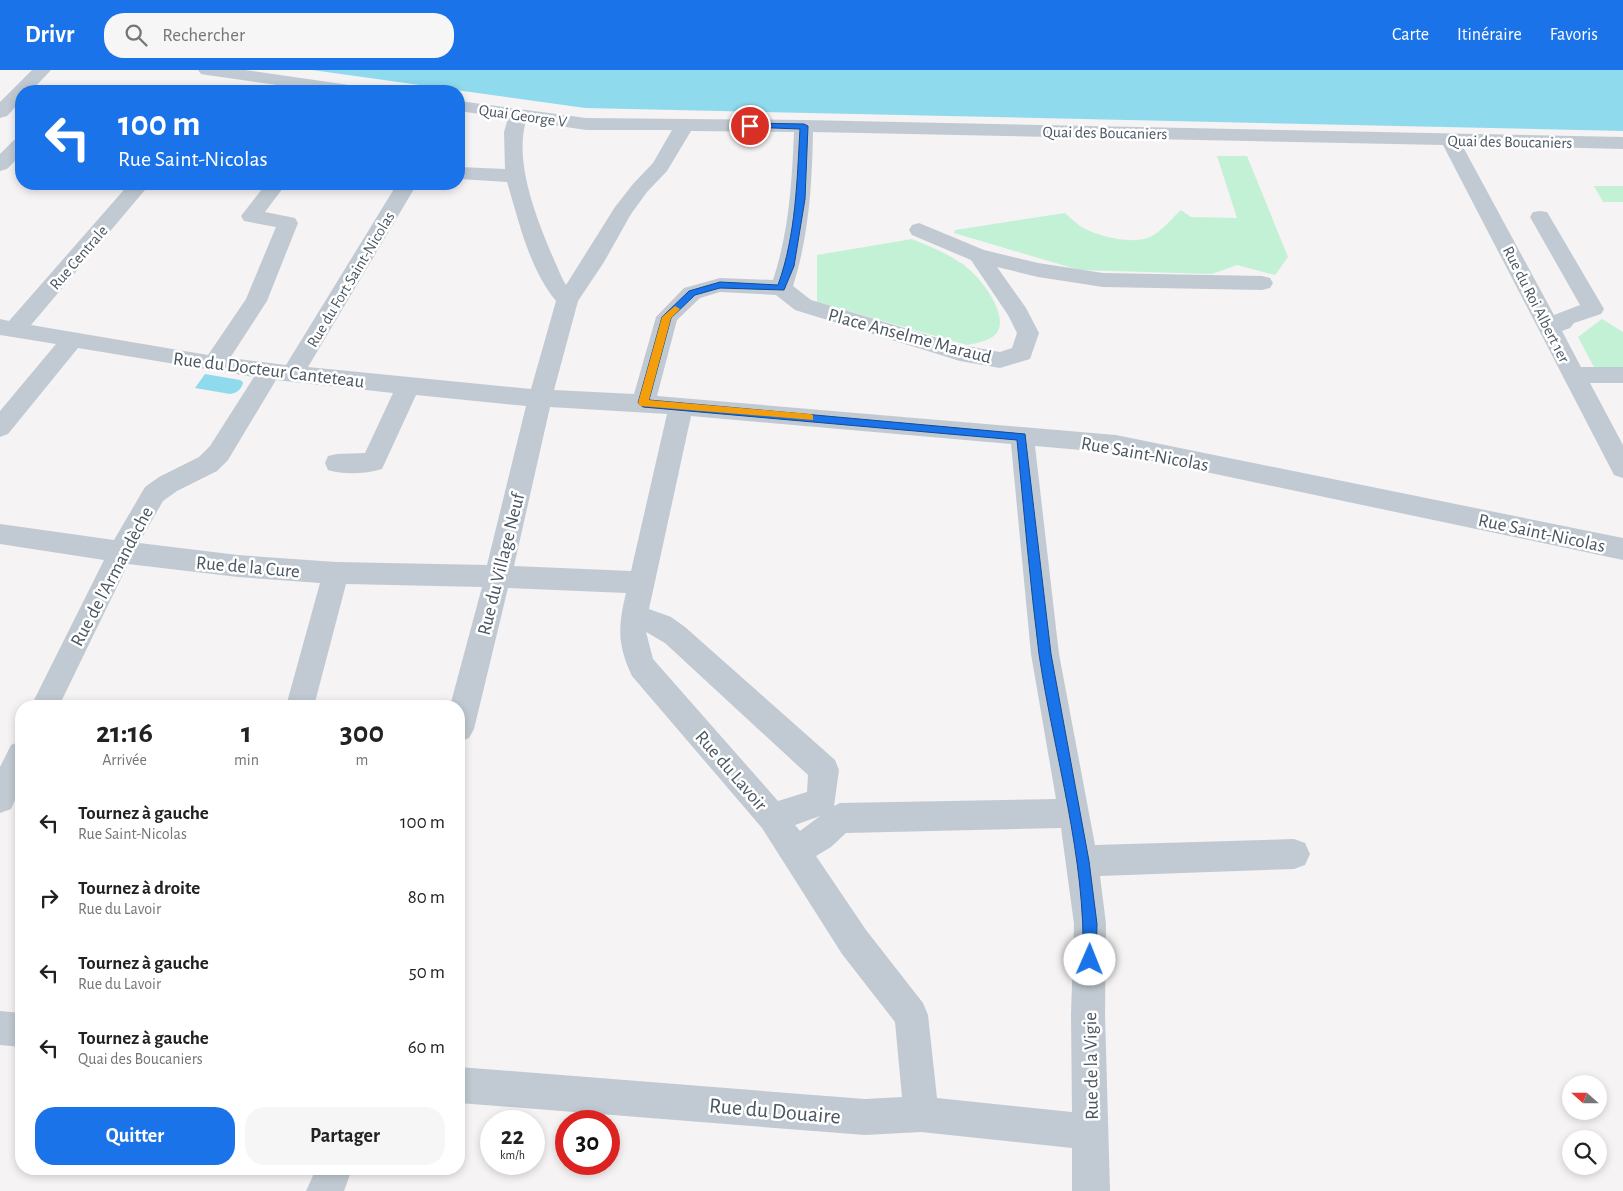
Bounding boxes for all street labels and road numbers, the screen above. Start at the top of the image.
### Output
street label: Quai George V [478,102,568,131]
street label: Quai des Boucaniers [1042,124,1168,143]
street label: Quai des Boucaniers [1447,133,1573,152]
street label: Rue du Fort Saint-Nicolas [304,209,398,350]
street label: Rue Centrale [47,223,111,293]
street label: Rue du Roi Albert 1er [1500,244,1573,366]
street label: Place Anselme Maraud [826,305,994,367]
street label: Rue du Docteur Canteteau [172,349,366,392]
street label: Rue Saint-Nicolas [1079,434,1210,475]
street label: Rue du Village Neuf [475,490,529,637]
street label: Rue de l'Armandèche [67,504,157,650]
street label: Rue Saint-Nicolas [1476,511,1607,556]
street label: Rue de la Cure [195,553,301,581]
street label: Rue du Lavoir [691,728,770,814]
street label: Rue de la Vigie [1081,1012,1102,1120]
street label: Rue du Douaire [708,1094,842,1128]

